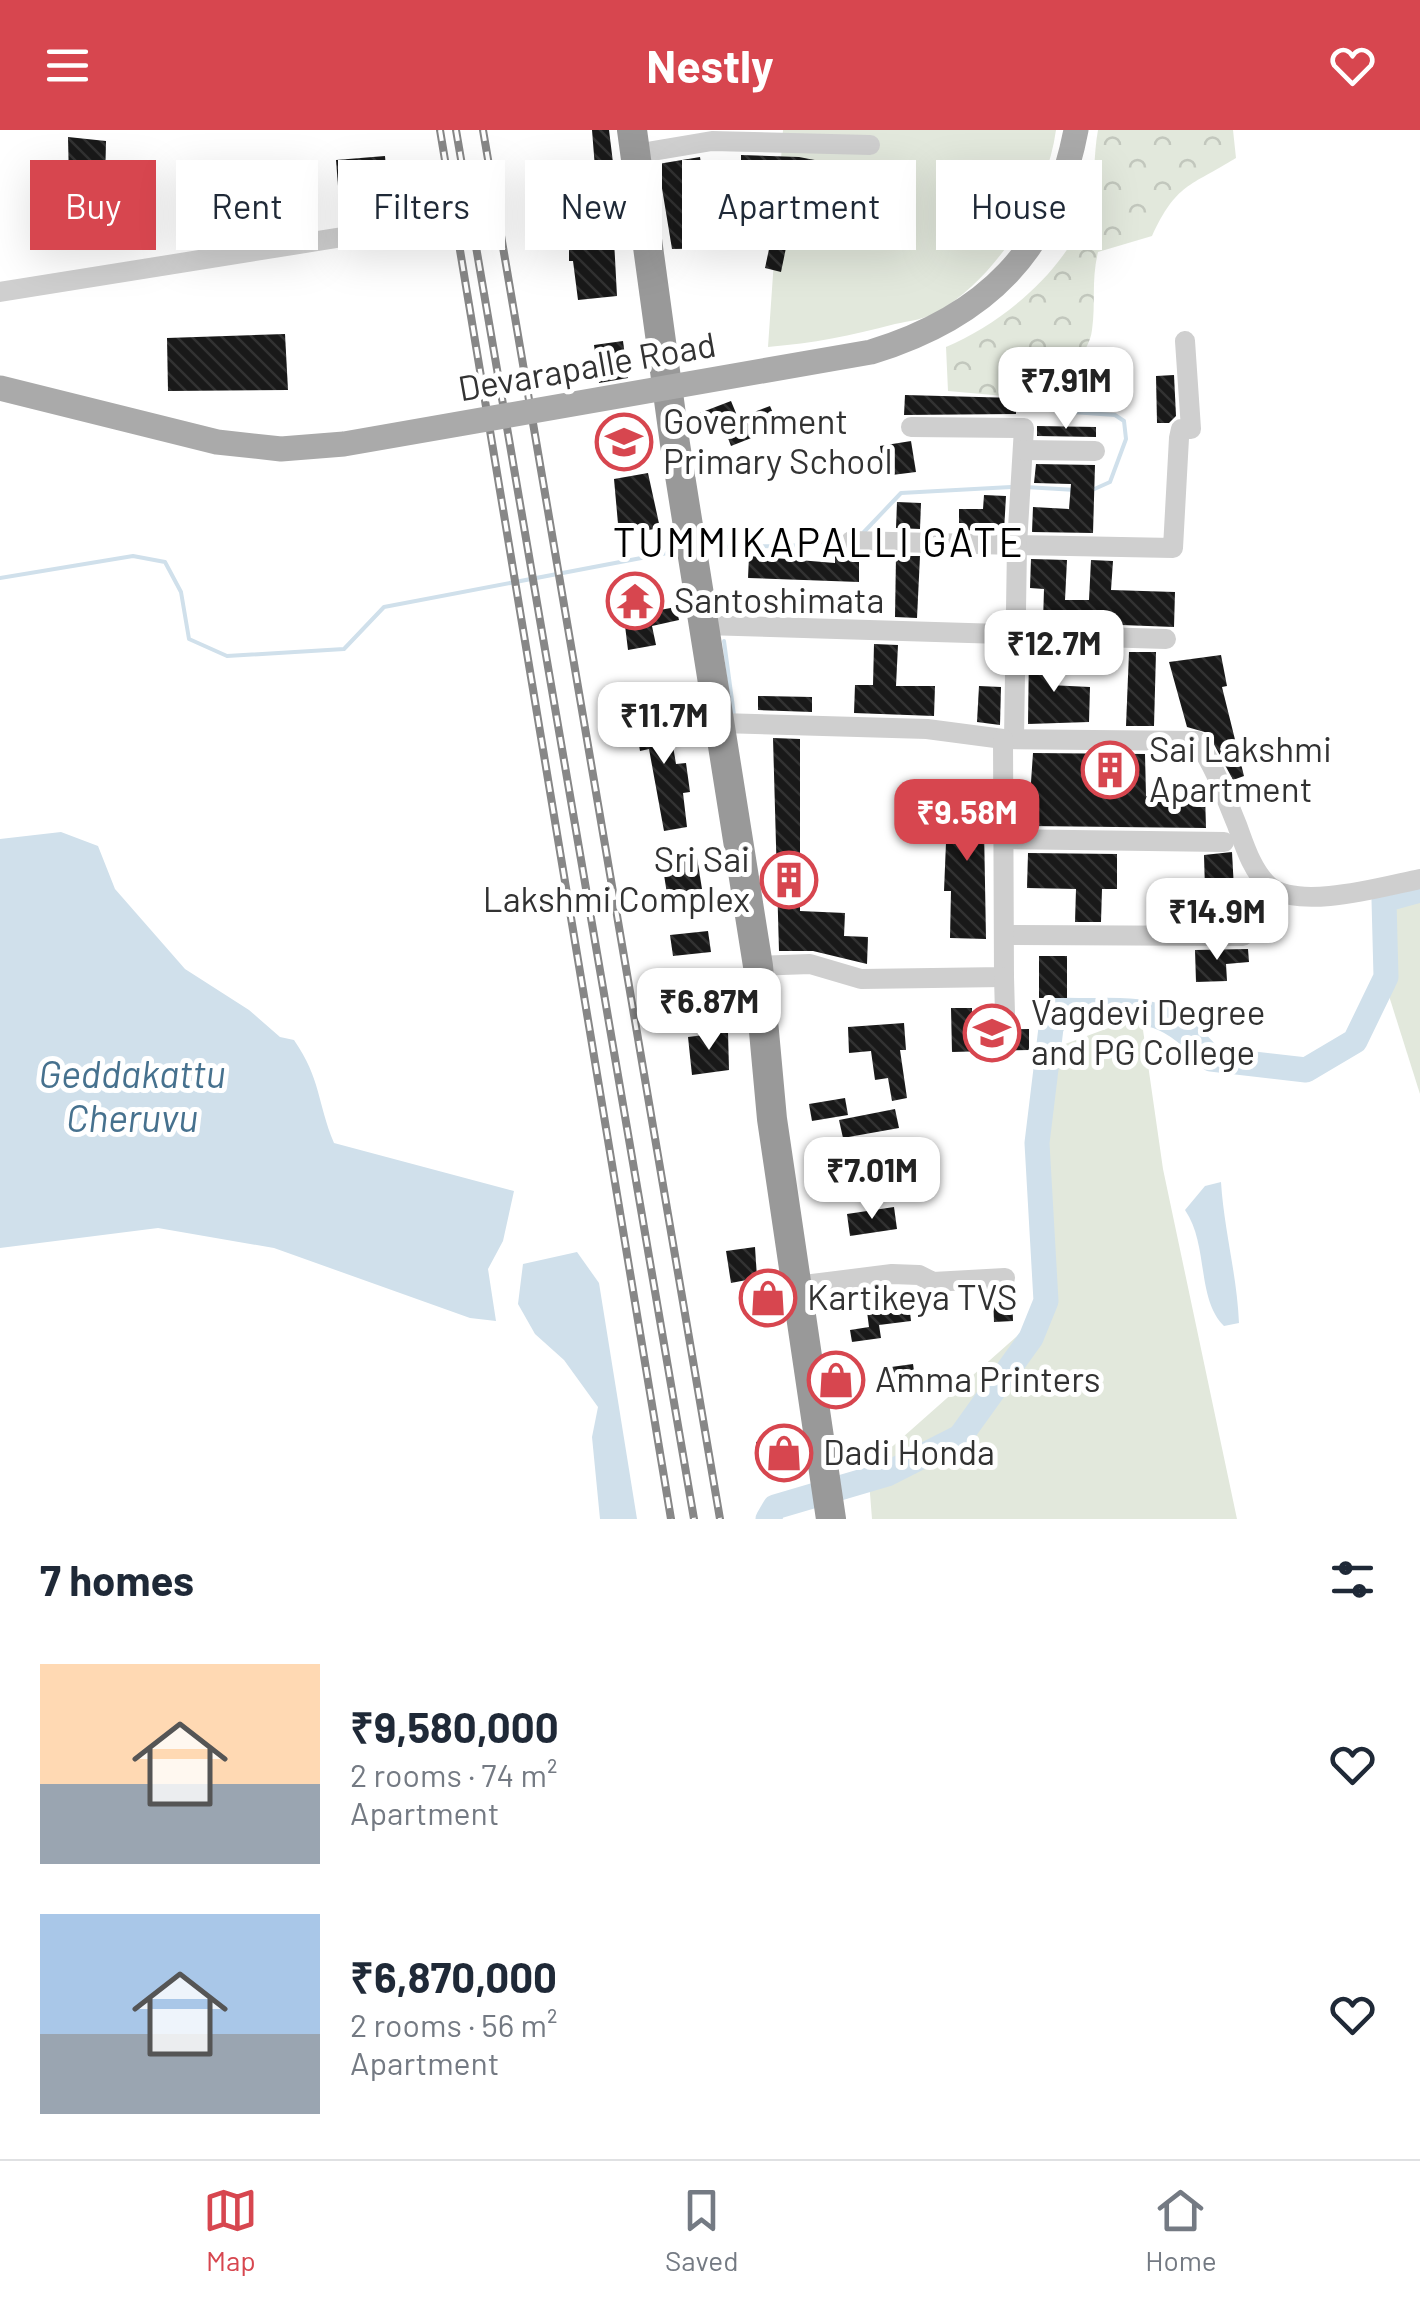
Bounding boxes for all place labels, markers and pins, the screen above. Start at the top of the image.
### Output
pin: ₹7.91M [985,347,1147,432]
place label: Government Primary School [663,399,893,481]
school or university icon: Government Primary School [594,412,654,472]
temple icon: Santoshimata [605,571,665,631]
place label: Santoshimata [674,578,884,620]
pin: ₹12.7M [973,610,1135,695]
pin: ₹11.7M [583,682,745,767]
place label: Sai Lakshmi Apartment [1149,727,1332,809]
building icon: Sai Lakshmi Apartment [1080,740,1140,800]
pin: ₹9.58M [886,779,1048,864]
place label: Sri Sai Lakshmi Complex [483,837,750,919]
building icon: Sri Sai Lakshmi Complex [759,850,819,910]
pin: ₹14.9M [1136,878,1298,963]
pin: ₹6.87M [628,968,790,1053]
place label: Vagdevi Degree and PG College [1031,990,1265,1072]
school or university icon: Vagdevi Degree and PG College [962,1003,1022,1063]
pin: ₹7.01M [791,1137,953,1222]
shop icon: Kartikeya TVS [738,1268,798,1328]
place label: Kartikeya TVS [807,1275,1018,1317]
shop icon: Amma Printers [806,1350,866,1410]
place label: Amma Printers [875,1357,1101,1399]
shop icon: Dadi Honda [754,1423,814,1483]
place label: Dadi Honda [823,1430,995,1472]

